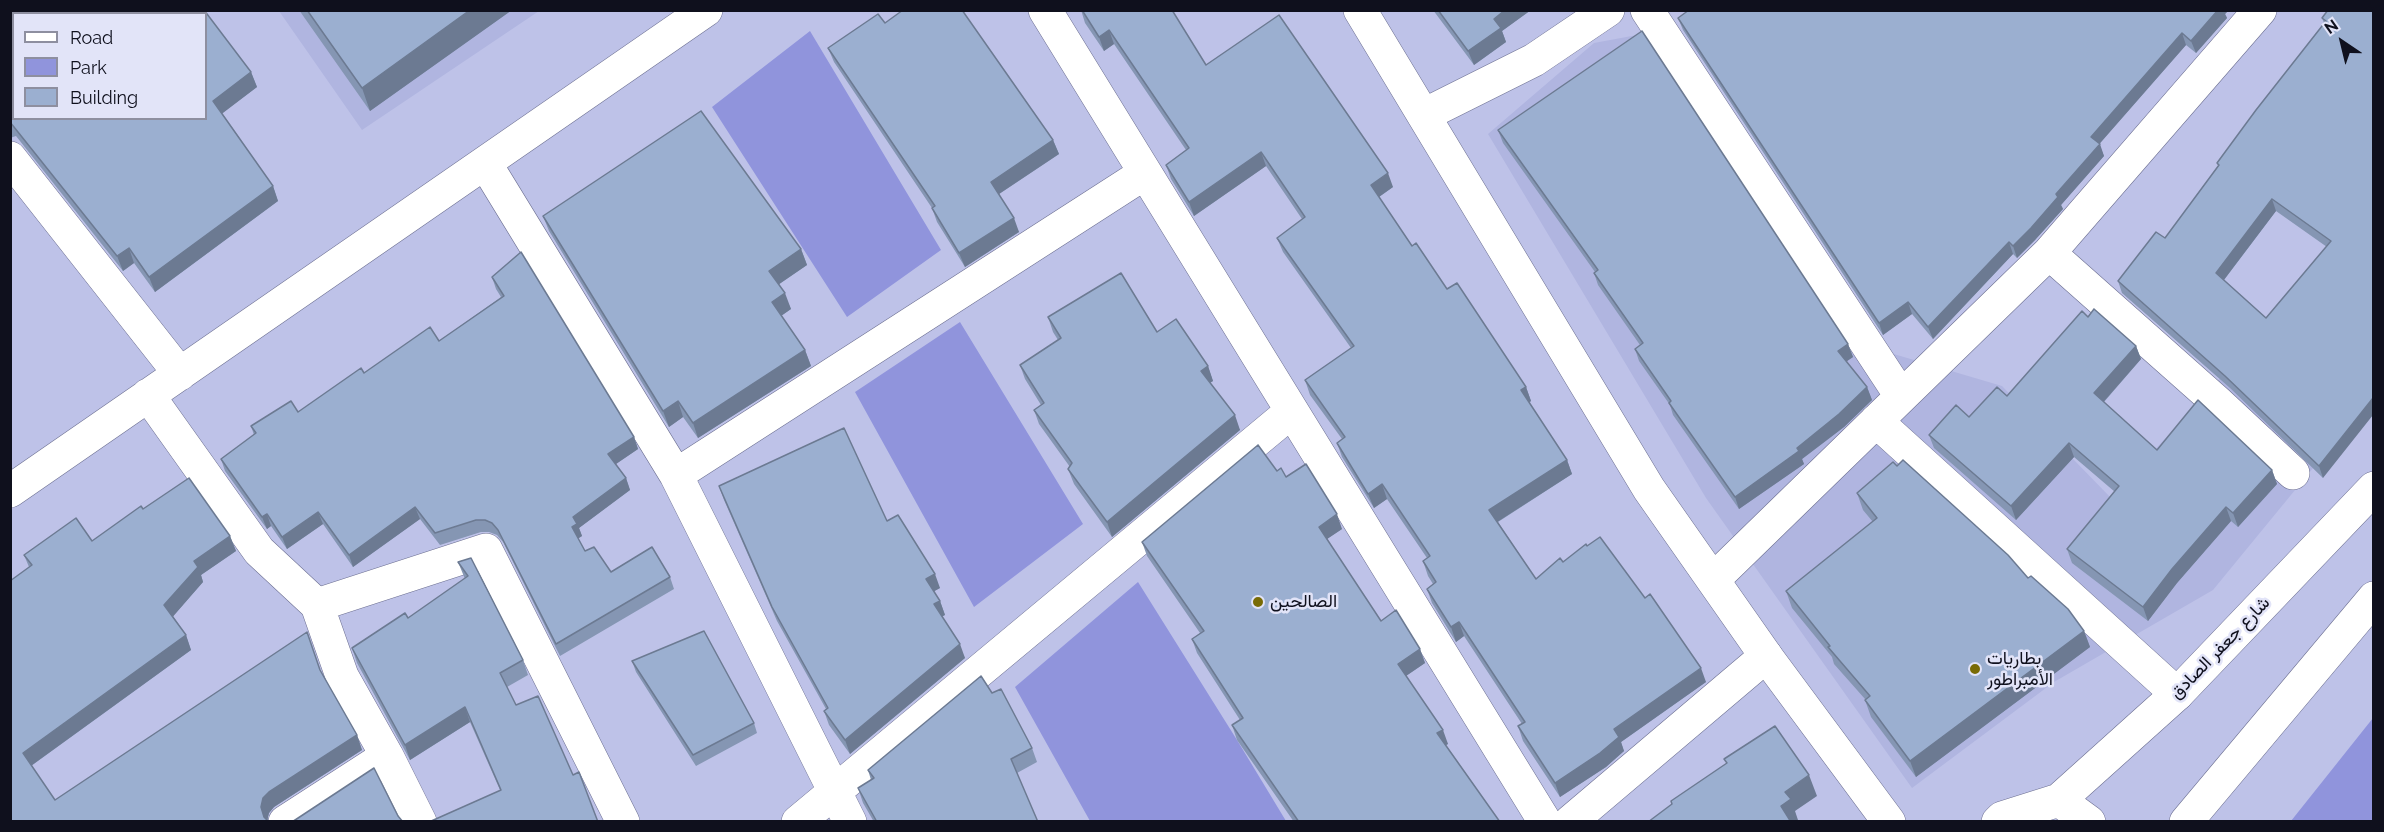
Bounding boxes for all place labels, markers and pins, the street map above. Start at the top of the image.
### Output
place label: الصالحين [1270,591,1337,613]
marker: الصالحين [1251,595,1265,609]
place label: بطاريات الأمبراطور [1987,648,2053,690]
marker: بطاريات الأمبراطور [1968,662,1982,676]

